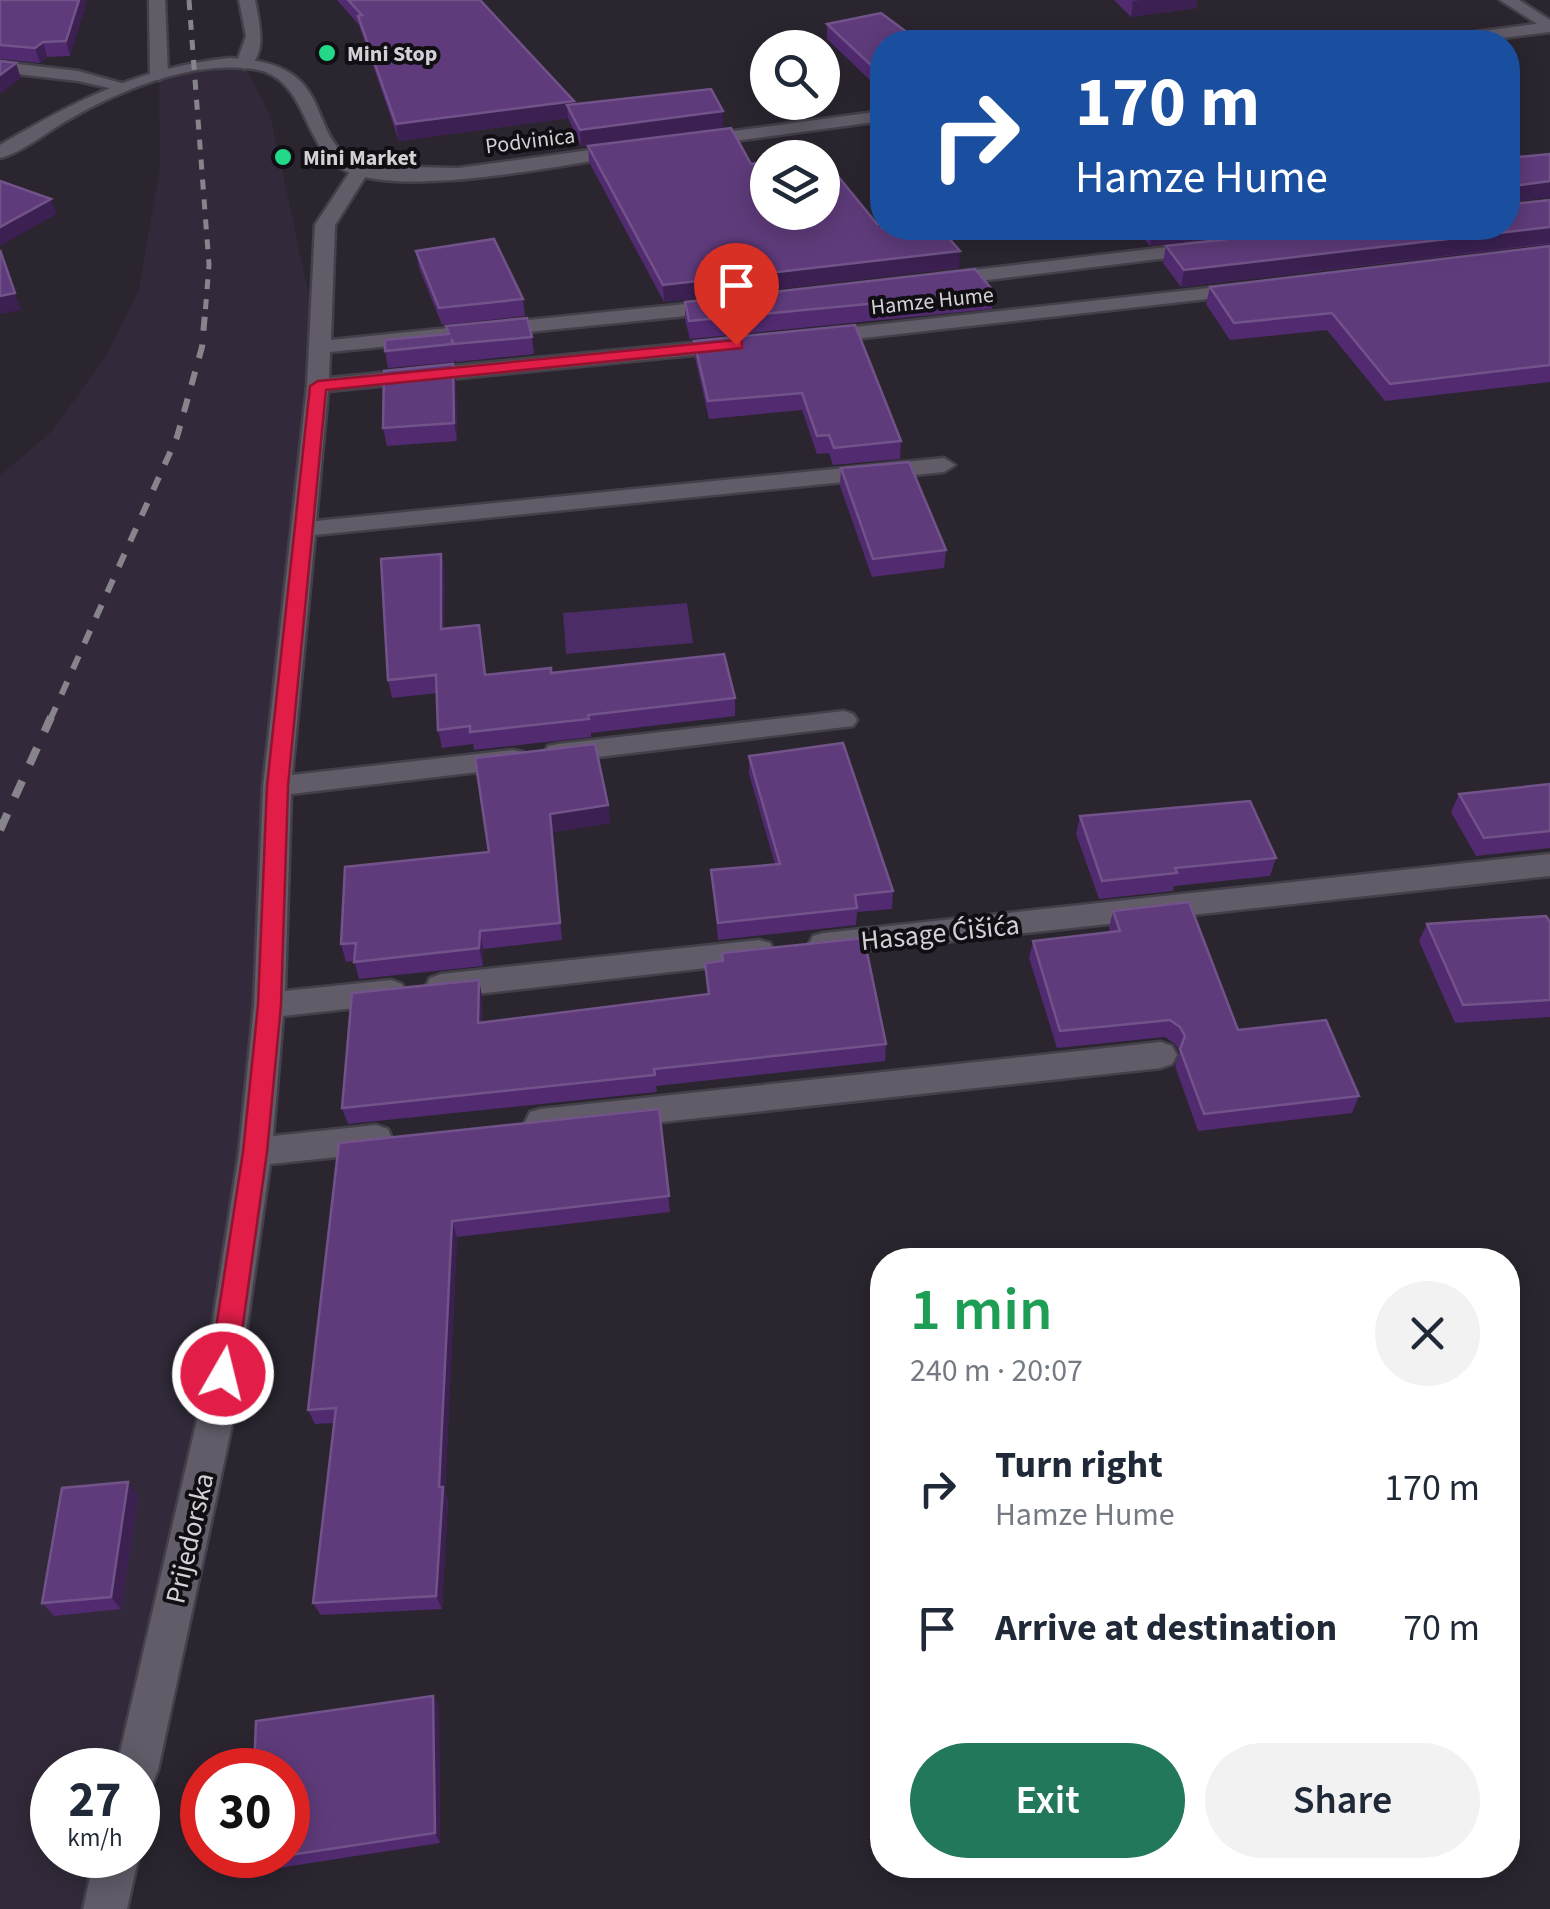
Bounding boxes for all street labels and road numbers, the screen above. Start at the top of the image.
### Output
street label: Podvinica [483,120,577,162]
street label: Hamze Hume [869,279,995,323]
street label: Hasage Ćišića [859,905,1022,961]
street label: Prijedorska [156,1469,224,1608]

